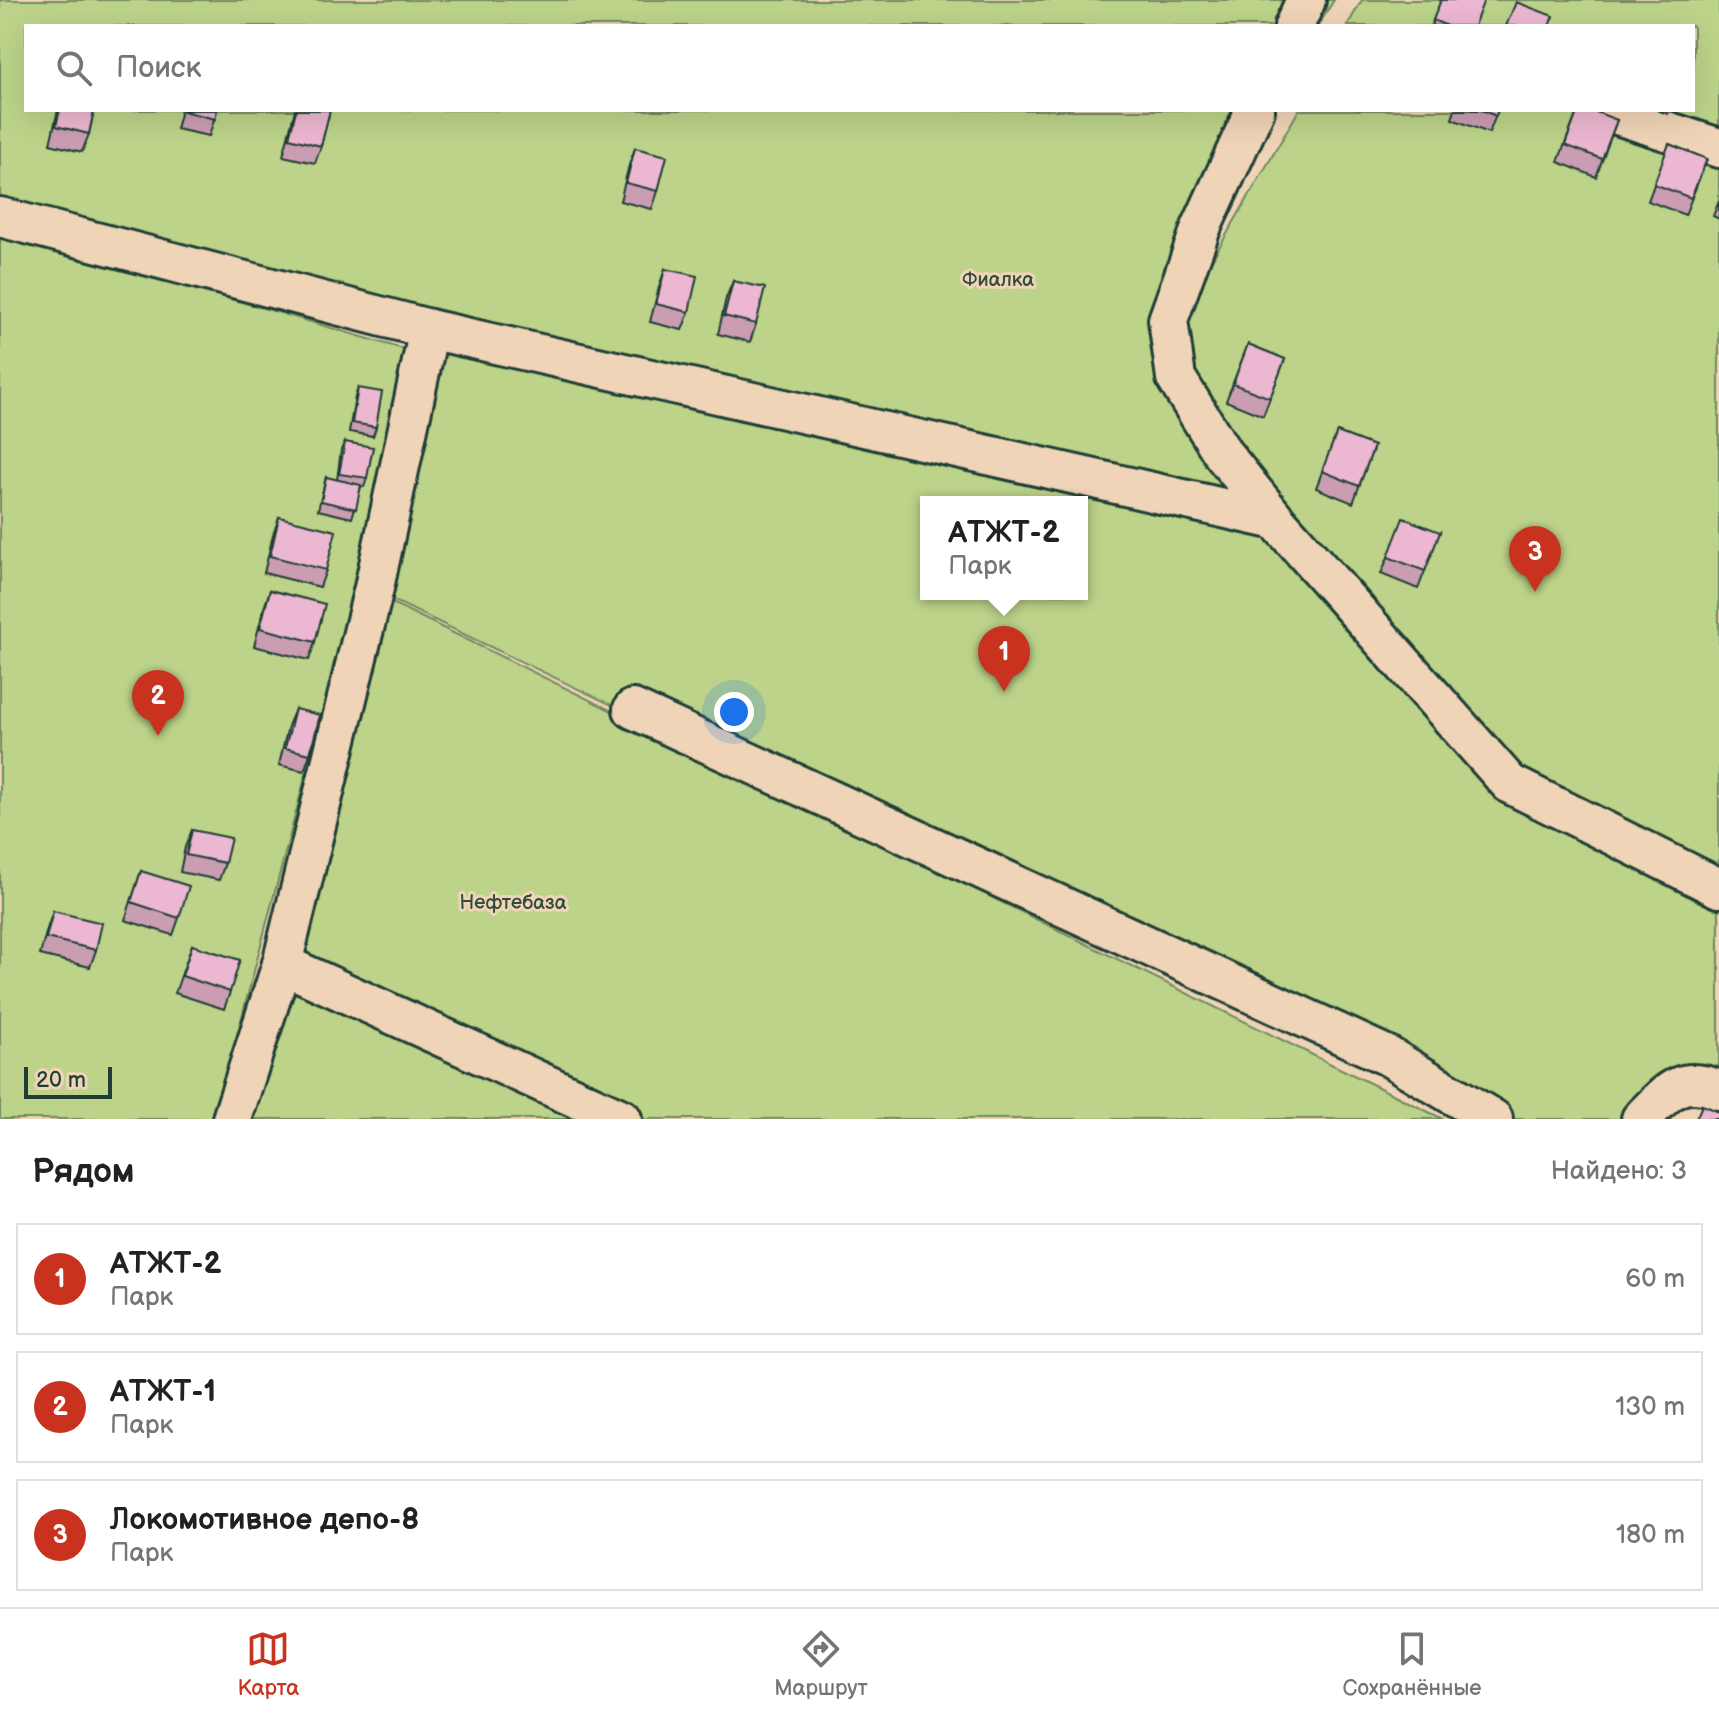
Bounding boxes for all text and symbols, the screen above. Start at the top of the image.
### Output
search box [24,24,1695,112]
icon: search [52,46,96,90]
text: Поиск [116,50,202,86]
park label: Фиалка [962,268,1034,292]
popup [920,496,1088,600]
text: АТЖТ-2 [948,515,1060,551]
pin: 3 [1509,526,1561,592]
text: Парк [948,551,1012,582]
pin: 1 [978,626,1030,692]
pin: 2 [132,670,184,736]
your location [714,692,754,732]
park label: Нефтебаза [460,891,567,915]
scale bar [24,1063,112,1099]
text: 20 m [36,1067,86,1094]
text: Рядом [32,1151,134,1192]
text: Найдено: 3 [1551,1156,1687,1187]
text: АТЖТ-2 [110,1246,221,1282]
text: 1 [55,1264,65,1295]
text: 60 m [1625,1264,1685,1295]
text: Парк [110,1282,173,1313]
text: АТЖТ-1 [110,1374,216,1410]
text: 2 [52,1392,68,1423]
text: 130 m [1615,1392,1685,1423]
text: Парк [110,1410,173,1441]
text: Локомотивное депо-8 [110,1502,419,1538]
text: 3 [52,1520,68,1551]
text: 180 m [1616,1520,1685,1551]
text: Парк [110,1538,173,1569]
tab: Карта [237,1627,299,1702]
tab: Маршрут [774,1627,868,1702]
tab: Сохранённые [1343,1627,1482,1702]

